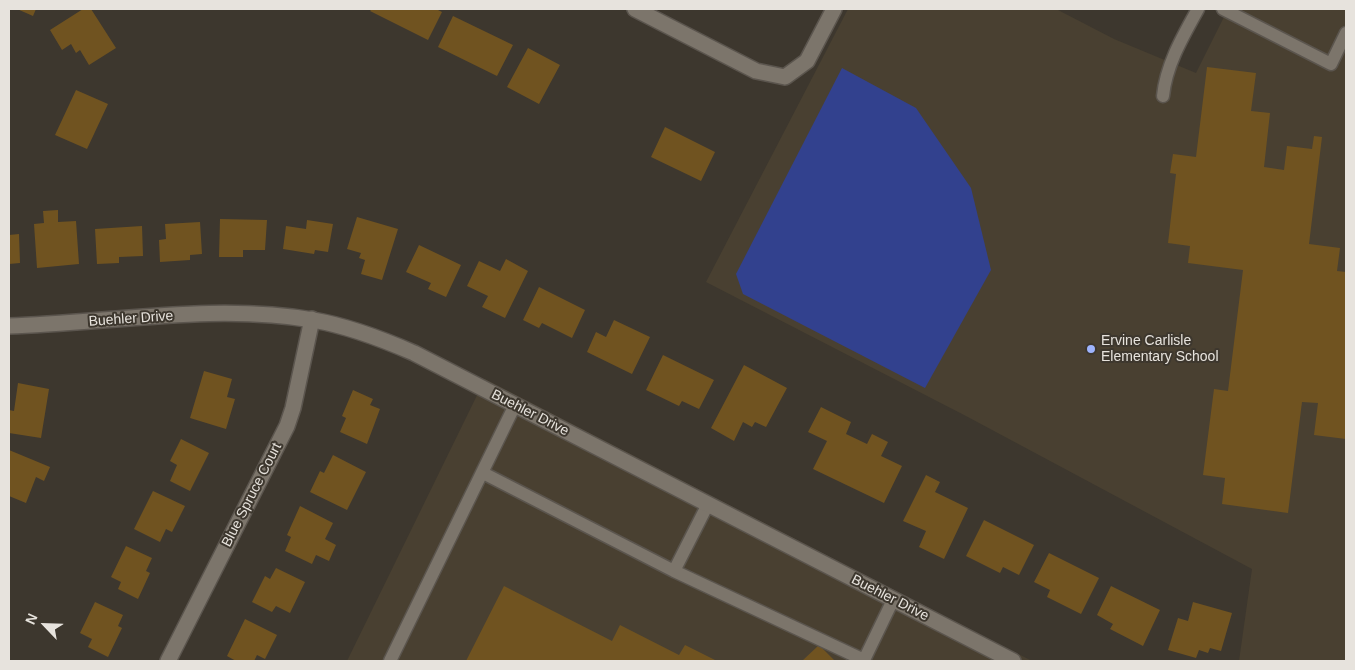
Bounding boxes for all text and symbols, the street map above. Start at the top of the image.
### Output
street label: Buehler Drive [88,308,174,330]
place label: Ervine Carlisle Elementary School [1101,333,1219,366]
marker: Ervine Carlisle Elementary School [1085,343,1097,355]
street label: Buehler Drive [488,386,572,440]
street label: Blue Spruce Court [219,440,285,550]
street label: Buehler Drive [848,571,932,625]
north arrow [20,600,70,650]
text: N [22,611,41,627]

